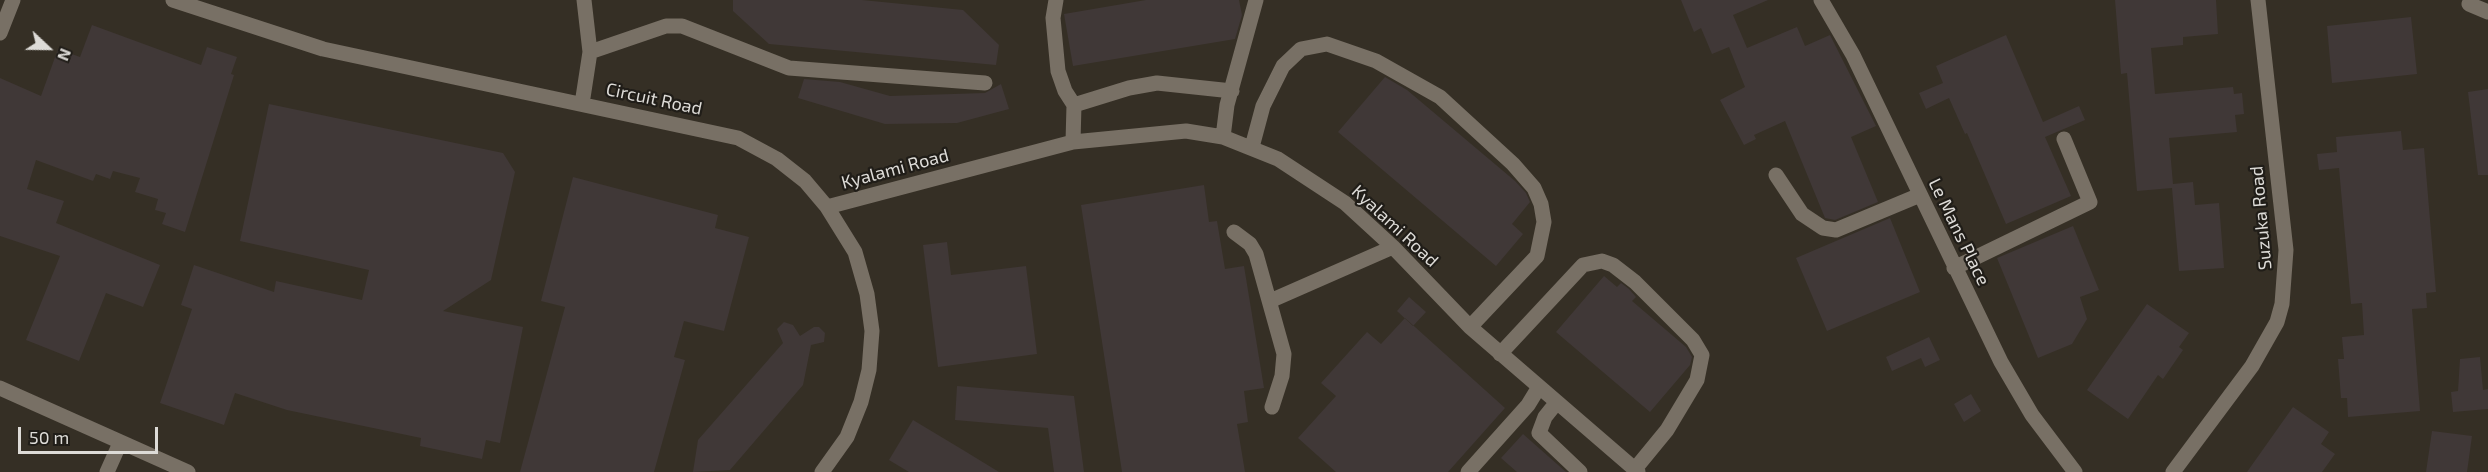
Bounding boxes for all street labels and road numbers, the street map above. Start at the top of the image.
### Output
street label: Circuit Road [604,78,704,120]
street label: Kyalami Road [839,144,951,194]
street label: Suzuka Road [2246,165,2276,271]
street label: Le Mans Place [1924,175,1994,289]
street label: Kyalami Road [1347,180,1443,272]

